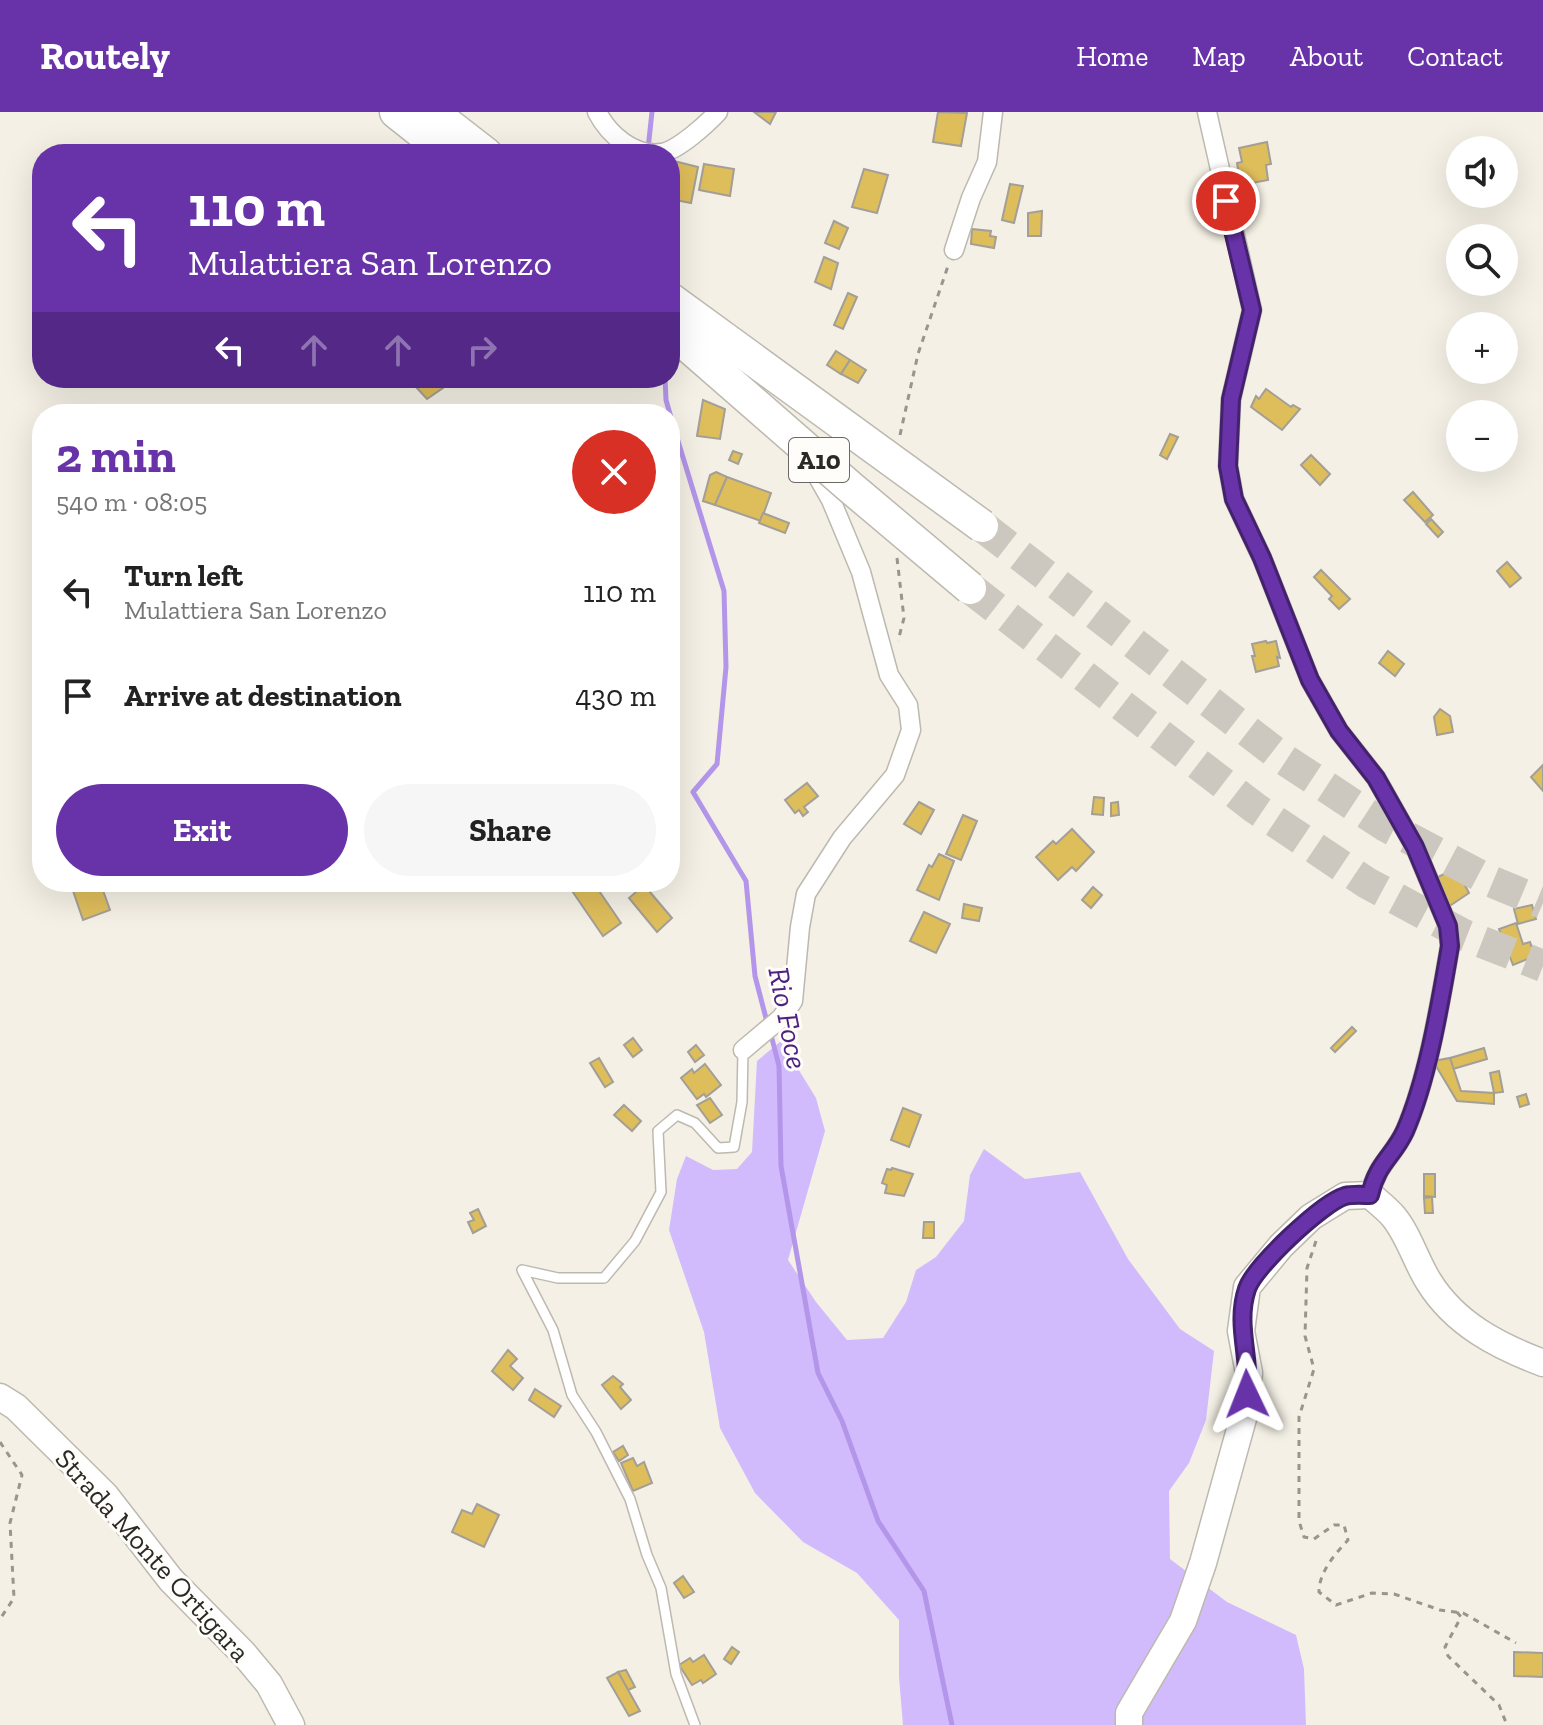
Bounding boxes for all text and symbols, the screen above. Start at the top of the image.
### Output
text: Routely [40,33,170,79]
text: Home [1076,40,1148,73]
text: Map [1192,40,1246,73]
text: About [1290,40,1363,73]
text: Contact [1407,40,1503,73]
map controls [1446,136,1518,472]
button: sound [1446,136,1518,208]
pin [1192,167,1260,235]
text: 110 m [188,173,325,240]
icon: left [56,176,160,280]
icon: arrive [1204,179,1248,223]
button: search [1446,224,1518,296]
text: Mulattiera San Lorenzo [188,241,552,284]
button: + [1446,312,1518,384]
icon: left [208,328,252,372]
icon: ahead [292,328,336,372]
icon: ahead [376,328,420,372]
icon: right [460,328,504,372]
button: − [1446,400,1518,472]
text: 2 min [56,427,176,484]
button: close [572,430,656,514]
road number: A10 [789,438,849,482]
text: 540 m · 08:05 [56,486,207,518]
text: Turn left [124,558,243,594]
icon: left [56,570,100,614]
text: 110 m [583,574,656,610]
text: Mulattiera San Lorenzo [124,594,387,626]
icon: arrive [56,674,100,718]
text: Arrive at destination [124,678,401,714]
text: 430 m [575,678,656,714]
button: Exit [56,784,348,876]
button: Share [364,784,656,876]
water label: Rio Foce [760,964,816,1072]
position arrow [1205,1352,1289,1436]
street label: Strada Monte Ortigara [48,1442,257,1669]

